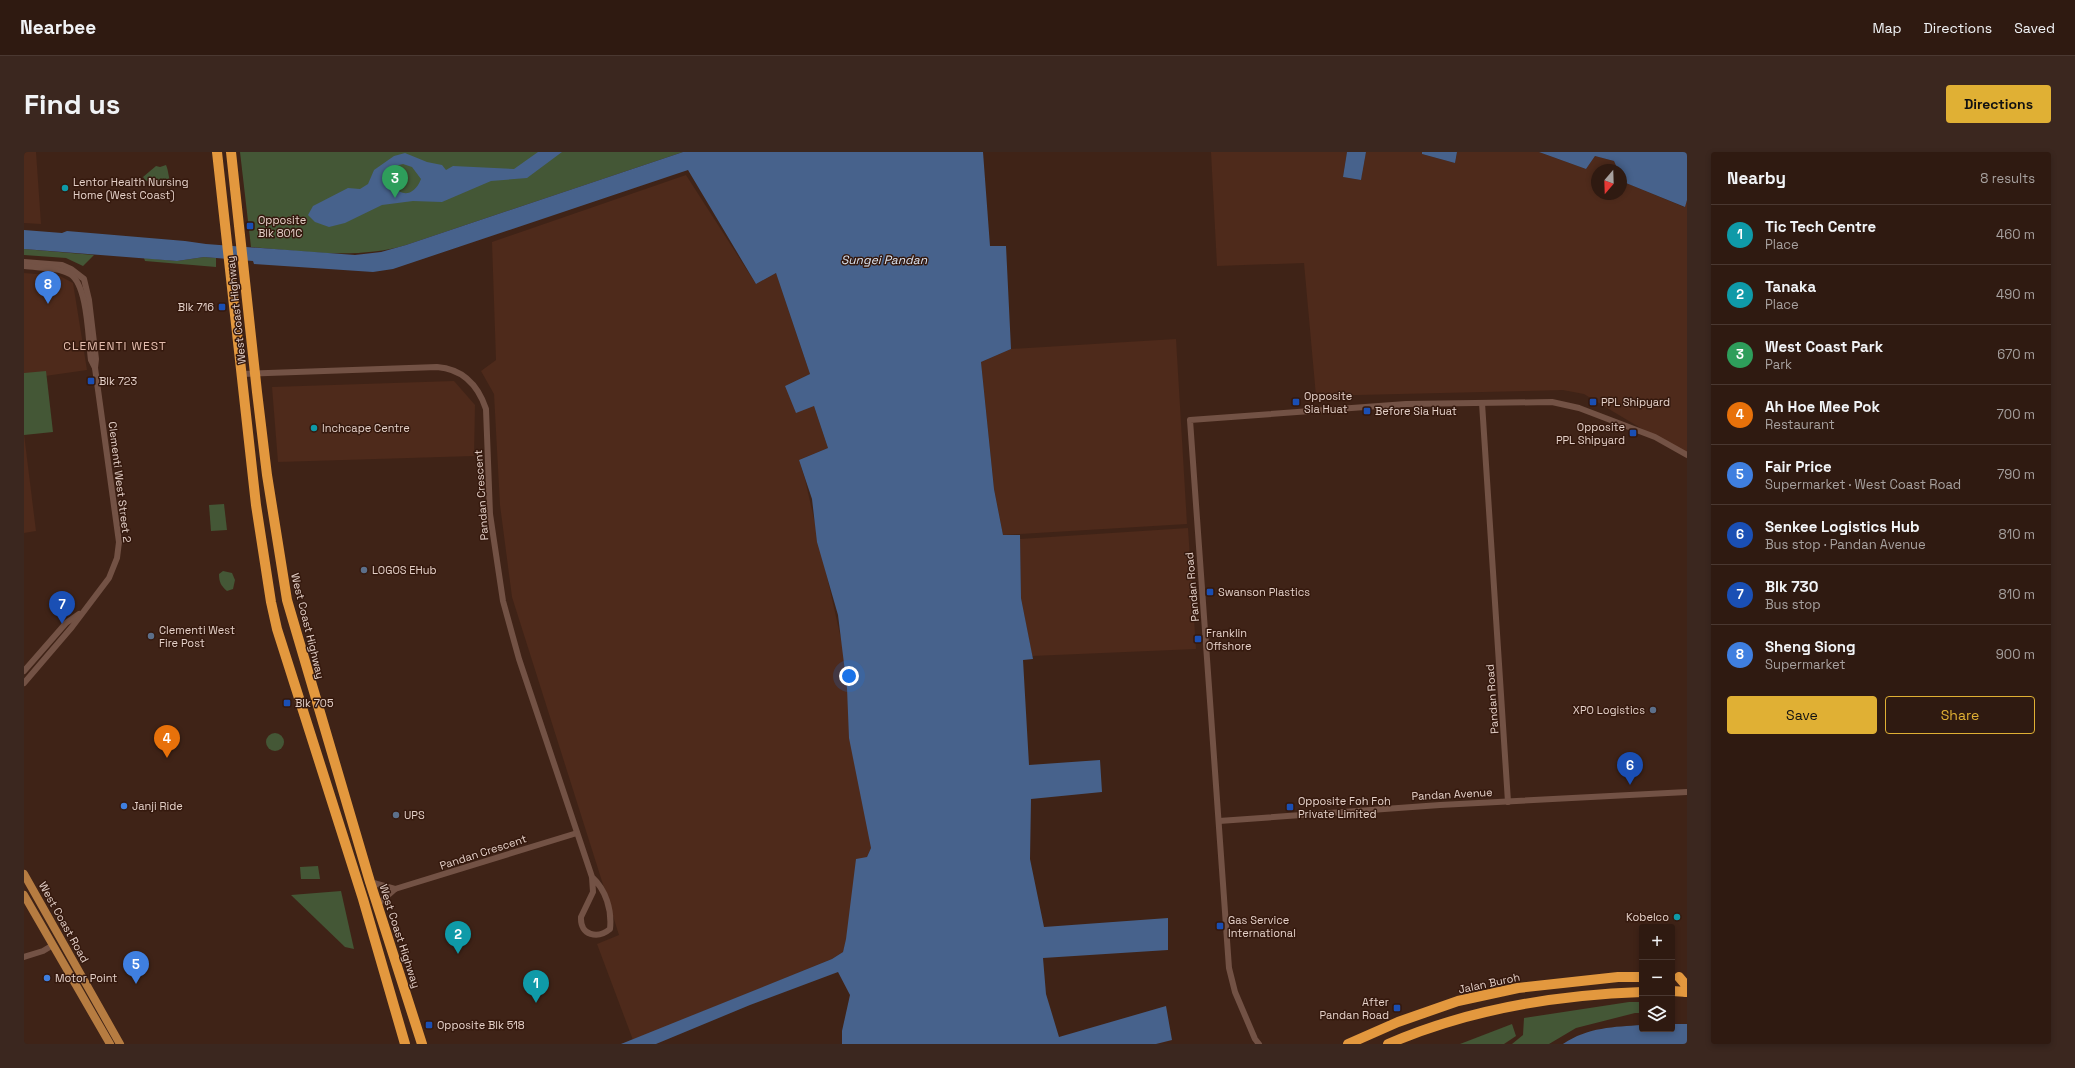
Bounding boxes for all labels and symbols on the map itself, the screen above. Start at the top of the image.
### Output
north arrow [1591,164,1627,200]
pin: 3 [382,165,408,198]
place label: Lentor Health Nursing Home (West Coast) [73,175,188,202]
marker: Lentor Health Nursing Home (West Coast) [60,183,70,193]
place label: Opposite Blk 801C [258,213,306,240]
marker: Opposite Blk 801C [245,221,255,231]
water label: Sungei Pandan [841,252,928,268]
street label: West Coast Highway [223,255,249,365]
pin: 8 [35,271,61,304]
place label: Blk 716 [178,300,214,314]
marker: Blk 716 [217,302,227,312]
district label: CLEMENTI WEST [63,338,167,354]
place label: Blk 723 [99,374,137,388]
marker: Blk 723 [86,376,96,386]
place label: Opposite Sia Huat [1304,389,1352,416]
place label: PPL Shipyard [1601,395,1670,409]
marker: Opposite Sia Huat [1291,397,1301,407]
marker: PPL Shipyard [1588,397,1598,407]
place label: Before Sia Huat [1375,404,1457,418]
marker: Before Sia Huat [1362,406,1372,416]
place label: Opposite PPL Shipyard [1556,420,1625,447]
street label: Clementi West Street 2 [106,421,134,544]
place label: Inchcape Centre [322,421,410,435]
marker: Inchcape Centre [309,423,319,433]
marker: Opposite PPL Shipyard [1628,428,1638,438]
street label: Pandan Crescent [471,449,491,541]
street label: Pandan Road [1182,552,1202,622]
place label: LOGOS EHub [372,563,437,577]
marker: LOGOS EHub [359,565,369,575]
street label: West Coast Highway [288,572,328,680]
place label: Swanson Plastics [1218,585,1310,599]
marker: Swanson Plastics [1205,587,1215,597]
pin: 7 [49,591,75,624]
place label: Clementi West Fire Post [159,623,235,650]
place label: Franklin Offshore [1206,626,1251,653]
marker: Clementi West Fire Post [146,631,156,641]
marker: Franklin Offshore [1193,634,1203,644]
street label: Pandan Road [1483,664,1501,734]
your location [839,666,859,686]
place label: Blk 705 [295,696,334,710]
marker: Blk 705 [282,698,292,708]
place label: XPO Logistics [1573,703,1645,717]
marker: XPO Logistics [1648,705,1658,715]
pin: 4 [154,725,180,758]
pin: 6 [1617,752,1643,785]
street label: Pandan Avenue [1411,785,1493,803]
place label: Opposite Foh Foh Private Limited [1298,794,1391,821]
place label: Janji Ride [132,799,183,813]
marker: Janji Ride [119,801,129,811]
marker: Opposite Foh Foh Private Limited [1285,802,1295,812]
place label: UPS [404,808,425,822]
marker: UPS [391,810,401,820]
street label: Pandan Crescent [438,831,528,873]
street label: West Coast Road [36,879,92,965]
street label: West Coast Highway [377,882,423,990]
place label: Kobelco [1626,910,1669,924]
marker: Kobelco [1672,912,1682,922]
place label: Gas Service International [1228,913,1296,940]
pin: 2 [445,921,471,954]
marker: Gas Service International [1215,921,1225,931]
pin: 5 [123,951,149,984]
pin: 1 [523,970,549,1003]
street label: Jalan Buroh [1457,970,1521,996]
place label: Motor Point [55,971,117,985]
marker: Motor Point [42,973,52,983]
place label: After Pandan Road [1319,995,1389,1022]
marker: After Pandan Road [1392,1003,1402,1013]
place label: Opposite Blk 518 [437,1018,525,1032]
marker: Opposite Blk 518 [424,1020,434,1030]

